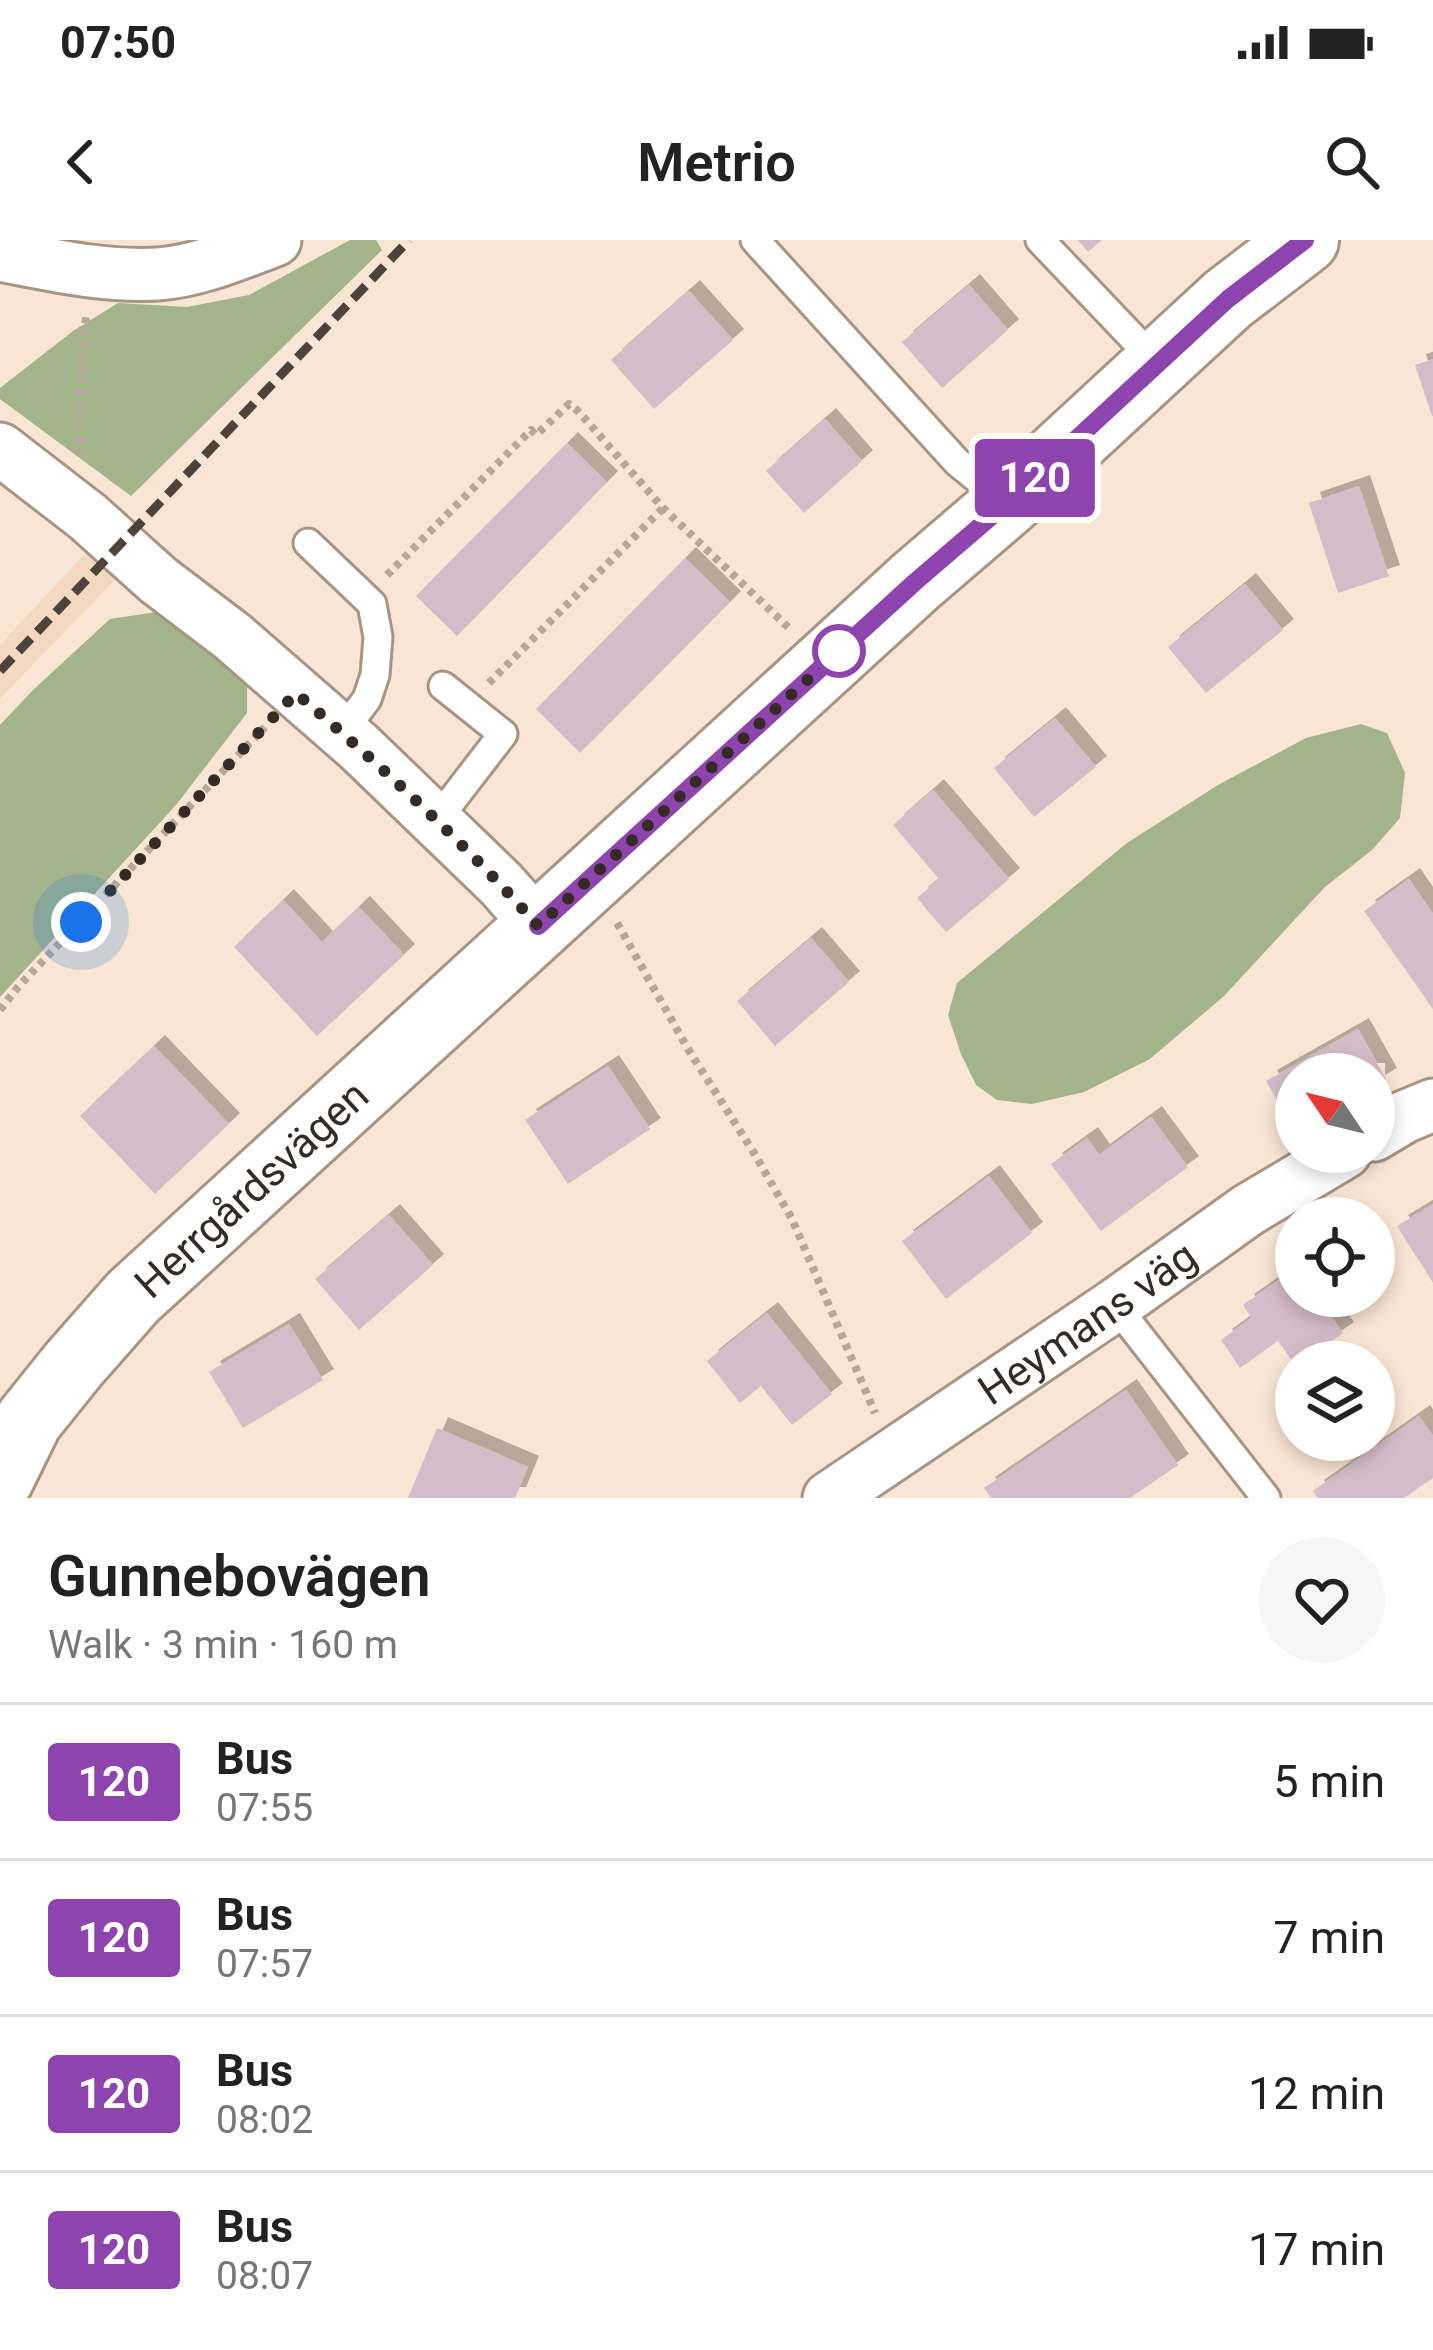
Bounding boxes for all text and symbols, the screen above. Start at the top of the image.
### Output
text: 07:50 [60,16,176,69]
icon: back [48,129,114,195]
icon: search [1319,129,1385,195]
text: Metrio [637,131,796,194]
line badge: 120 [966,439,1104,517]
text: 120 [999,453,1071,502]
unlabelled marker [814,626,864,676]
your location [51,892,111,952]
north arrow [1275,1053,1395,1173]
map controls [1275,1053,1395,1461]
street label: Herrgårdsvägen [125,1070,378,1308]
button: locate [1275,1197,1395,1317]
street label: Heymans väg [969,1231,1205,1415]
button: layers [1275,1341,1395,1461]
button: heart [1259,1537,1385,1663]
text: Gunnebovägen [48,1543,431,1610]
text: Walk · 3 min · 160 m [48,1622,398,1668]
text: Bus [216,1732,293,1785]
text: 5 min [1273,1755,1385,1808]
text: 120 [78,1757,150,1806]
text: 07:55 [216,1785,313,1831]
text: Bus [216,1888,293,1941]
text: 7 min [1273,1911,1385,1964]
text: 120 [78,1913,150,1962]
text: 07:57 [216,1941,313,1987]
text: Bus [216,2044,293,2097]
text: 12 min [1248,2067,1385,2120]
text: 120 [78,2069,150,2118]
text: 08:02 [216,2097,313,2143]
text: Bus [216,2200,293,2253]
text: 17 min [1248,2223,1385,2276]
text: 120 [78,2225,150,2274]
text: 08:07 [216,2253,313,2299]

